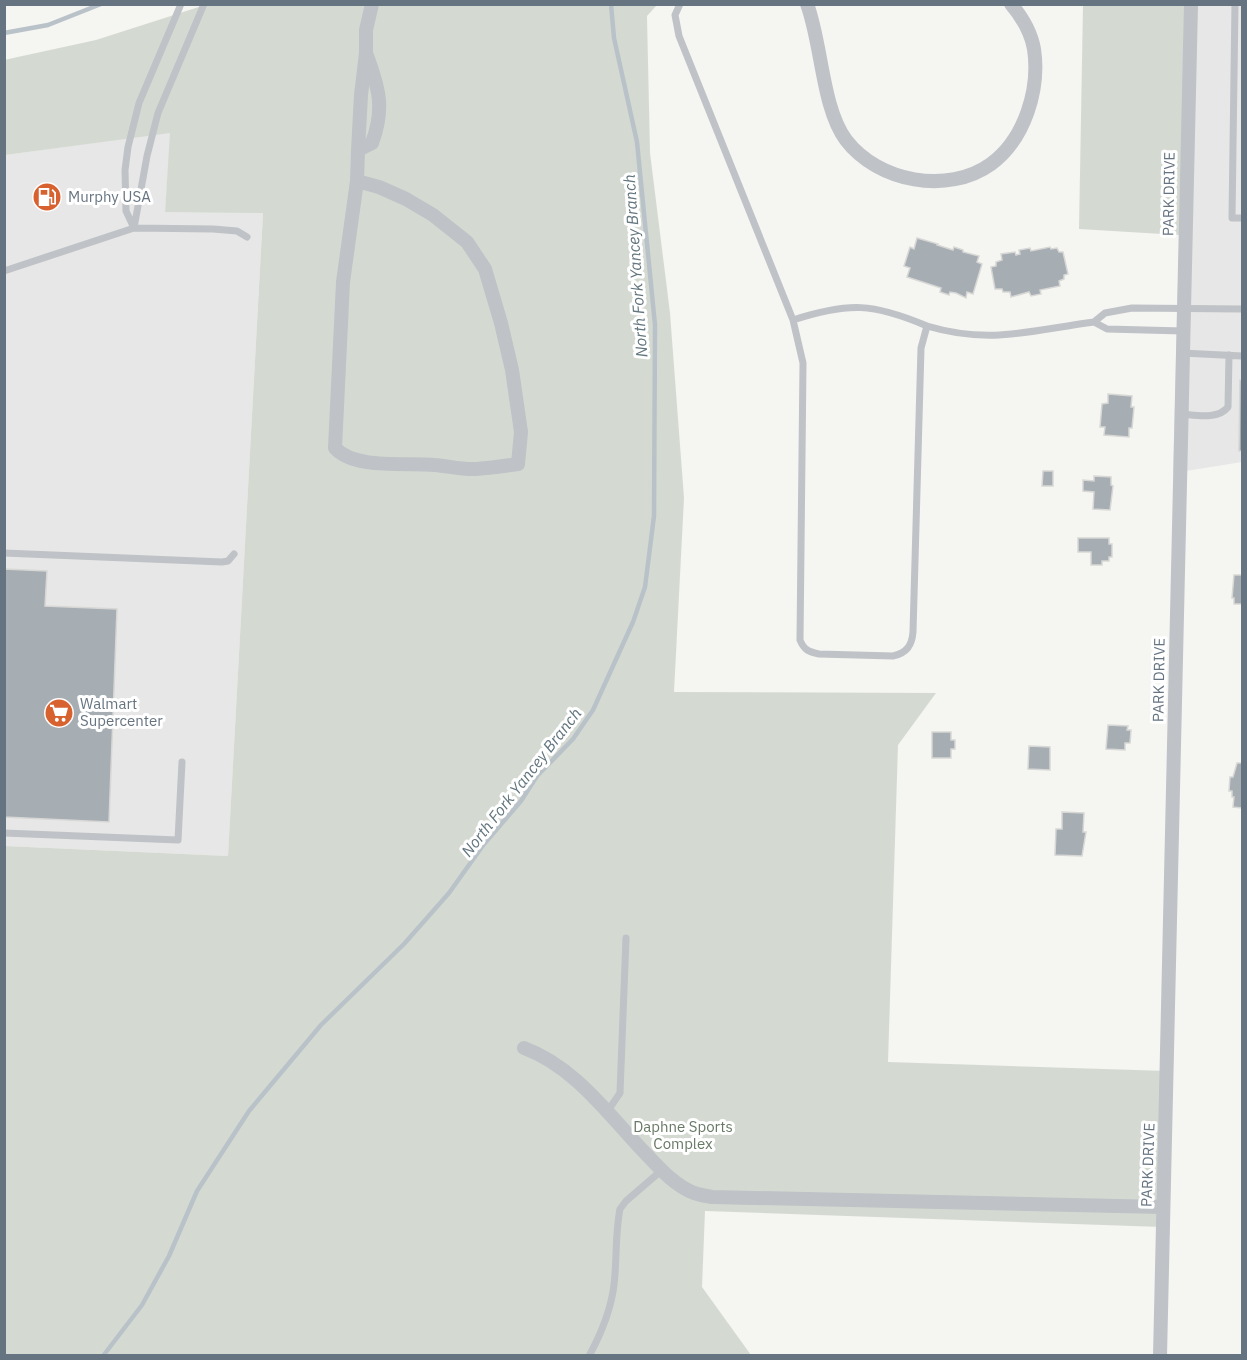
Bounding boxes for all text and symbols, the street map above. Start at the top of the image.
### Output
street label: PARK DRIVE [1158,152,1179,236]
water label: North Fork Yancey Branch [619,174,651,358]
fuel station icon: Murphy USA [31,181,63,213]
place label: Murphy USA [68,187,151,206]
street label: PARK DRIVE [1148,638,1169,722]
place label: Walmart Supercenter [80,694,163,730]
supermarket icon: Walmart Supercenter [43,697,75,729]
water label: North Fork Yancey Branch [457,704,585,860]
park label: Daphne Sports Complex [633,1117,733,1153]
street label: PARK DRIVE [1137,1123,1158,1207]

